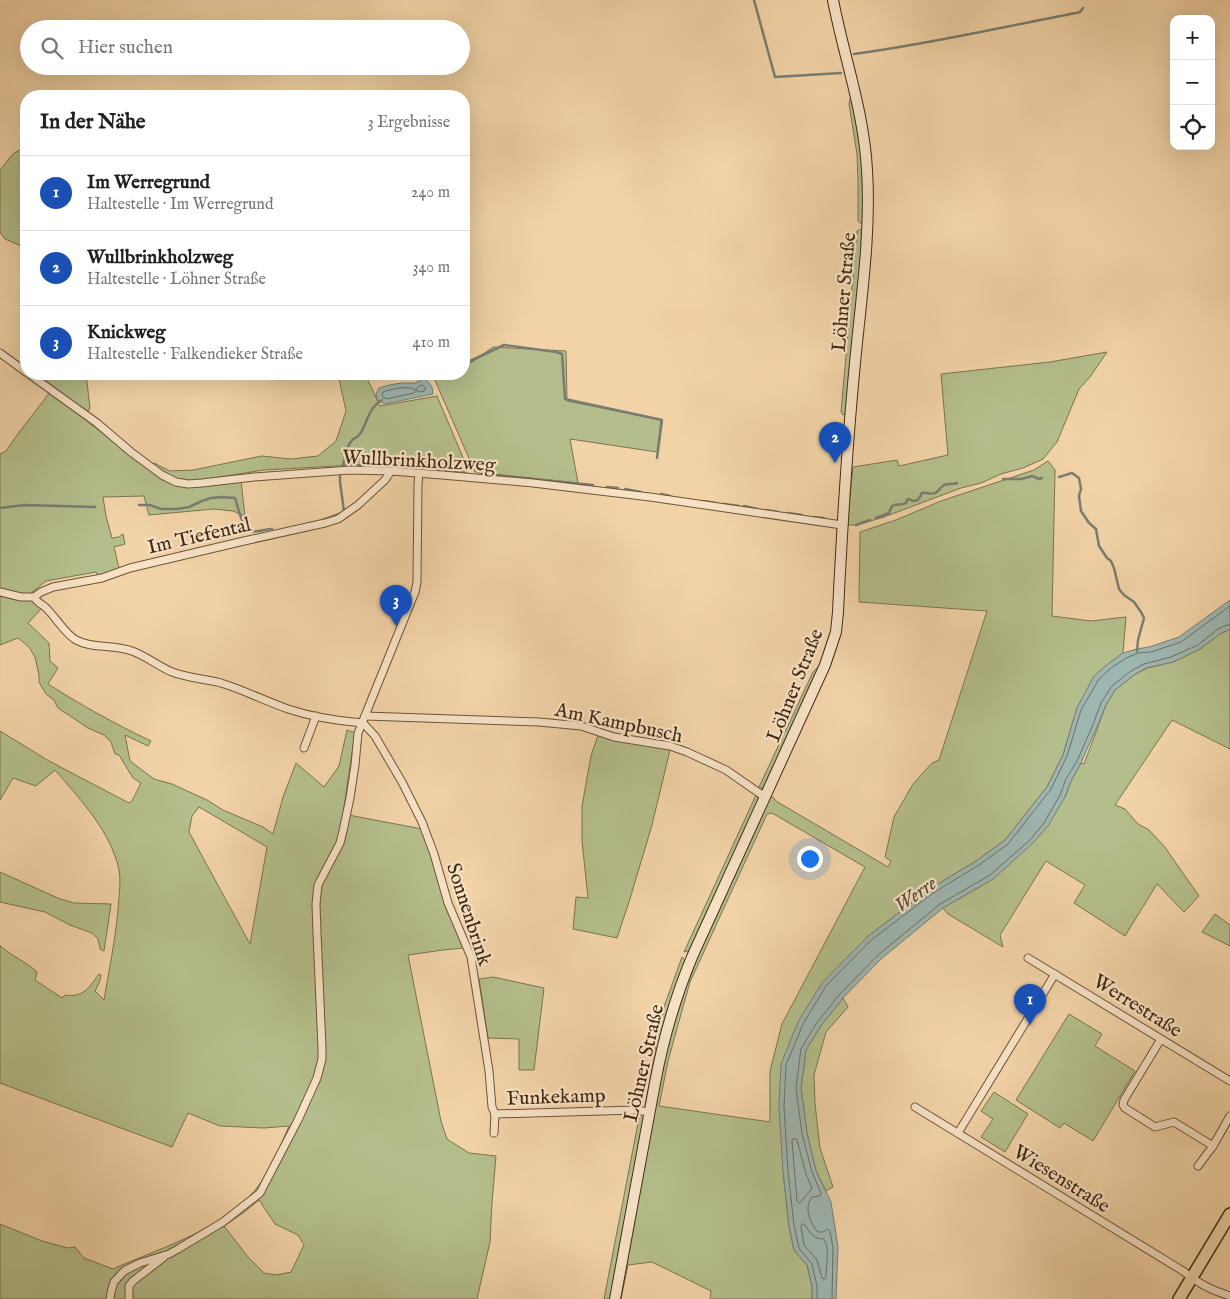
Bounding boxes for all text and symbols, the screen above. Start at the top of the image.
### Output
map controls [1170,15,1215,150]
button: + [1170,15,1215,60]
search box [20,20,470,75]
icon: search [38,34,66,62]
text: Hier suchen [78,36,173,60]
button: − [1170,60,1215,105]
button: locate [1170,105,1215,150]
text: In der Nähe [40,109,146,136]
text: 3 Ergebnisse [368,113,450,133]
text: Im Werregrund [87,171,210,195]
text: 1 [53,183,59,203]
text: 240 m [411,183,450,203]
text: Haltestelle · Im Werregrund [87,195,273,215]
street label: Löhner Straße [827,231,862,353]
text: Wullbrinkholzweg [87,246,233,270]
text: 2 [52,258,60,278]
text: 340 m [412,258,450,278]
text: Haltestelle · Löhner Straße [87,270,266,290]
text: Knickweg [87,321,166,345]
text: 3 [53,333,59,353]
text: 410 m [413,333,450,353]
text: Haltestelle · Falkendieker Straße [87,345,303,365]
pin: 2 [819,422,851,463]
street label: Wullbrinkholzweg [342,445,497,478]
street label: Im Tiefental [145,512,254,560]
pin: 3 [380,585,412,626]
street label: Löhner Straße [761,625,829,746]
street label: Am Kampbusch [552,698,685,749]
your location [797,846,823,872]
street label: Sonnenbrink [440,860,497,969]
water label: Werre [889,871,943,920]
street label: Werrestraße [1088,969,1186,1044]
pin: 1 [1014,984,1046,1025]
street label: Löhner Straße [619,1002,670,1125]
street label: Funkekamp [506,1083,606,1112]
street label: Wiesenstraße [1008,1140,1114,1219]

